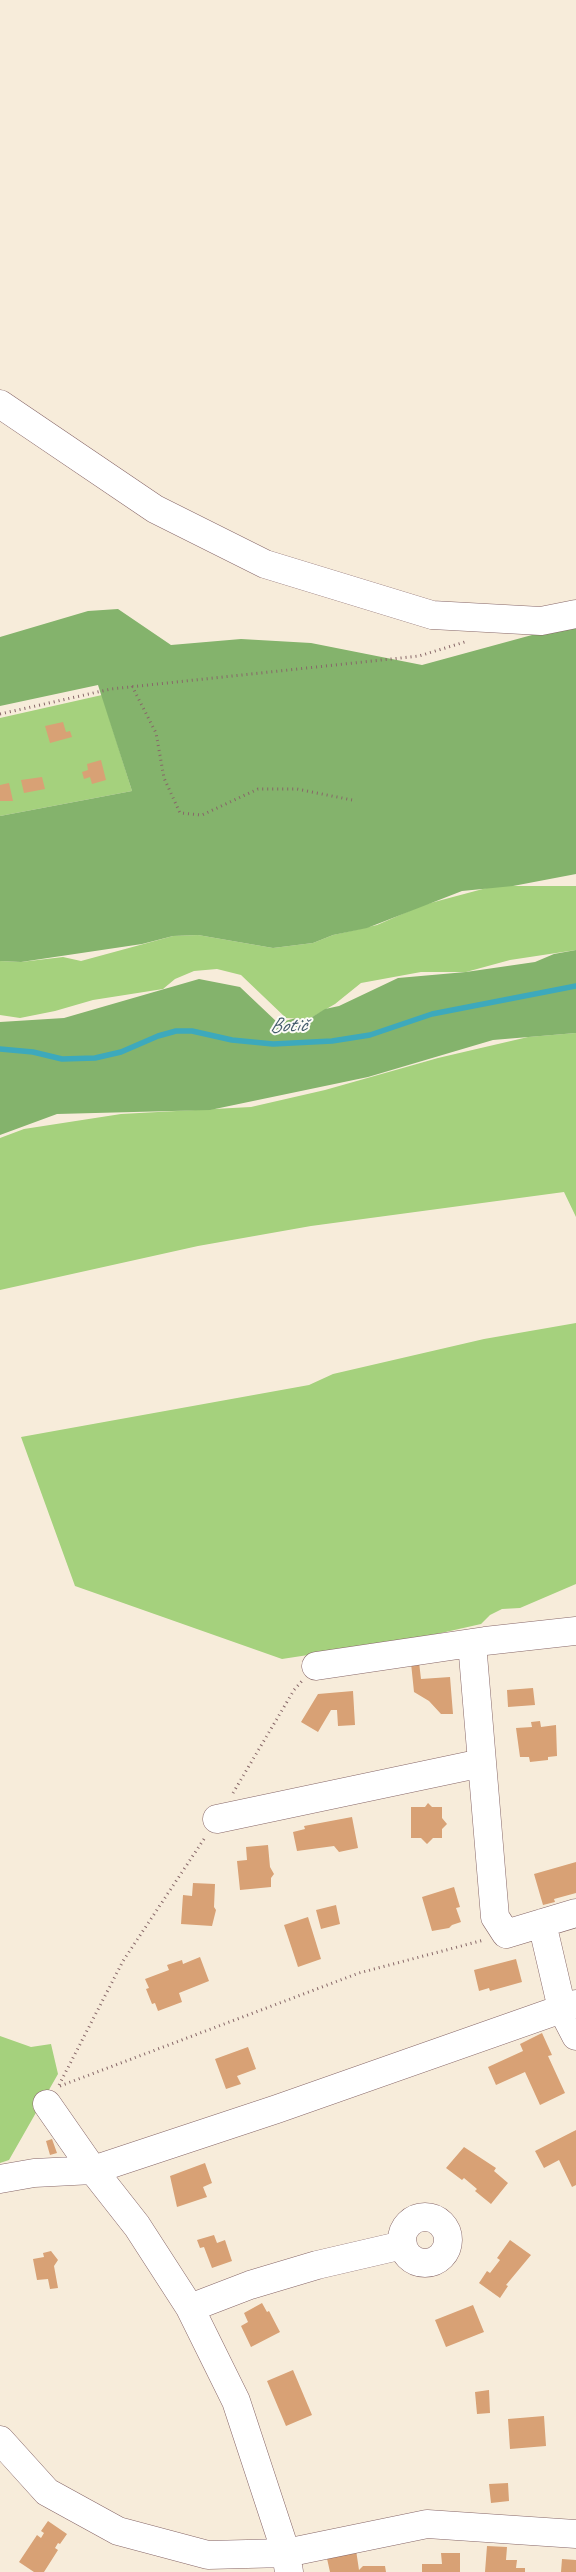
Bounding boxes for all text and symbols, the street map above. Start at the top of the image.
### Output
water label: Botič [269,1013,307,1039]

